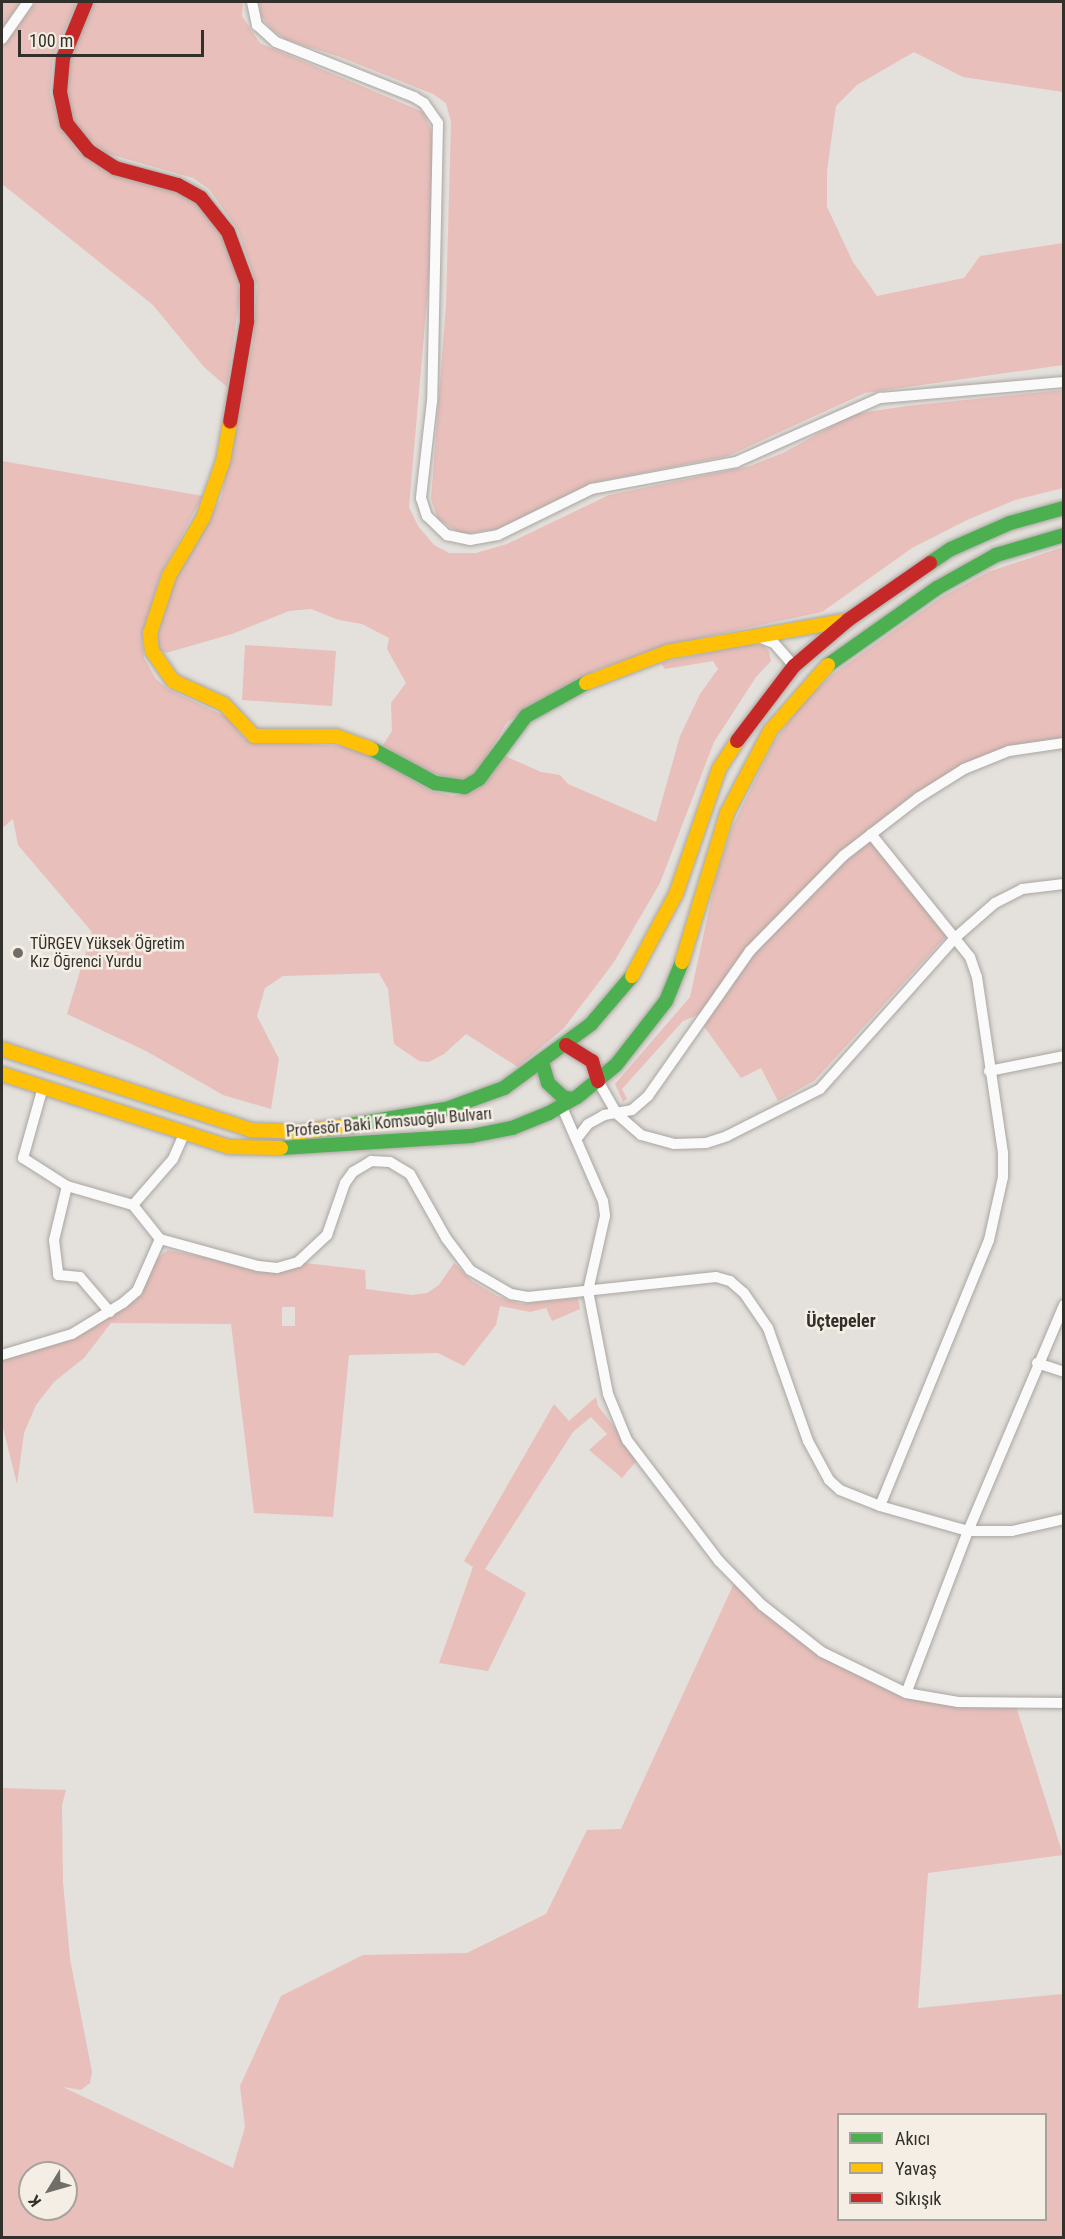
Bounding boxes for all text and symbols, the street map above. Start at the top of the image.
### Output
scale bar [21,18,207,56]
text: 100 m [29,30,73,51]
place label: TÜRGEV Yüksek Öğretim Kız Öğrenci Yurdu [30,934,185,972]
marker: TÜRGEV Yüksek Öğretim Kız Öğrenci Yurdu [11,946,25,960]
street label: Profesör Baki Komsuoğlu Bulvarı [285,1104,493,1142]
district label: Üçtepeler [806,1310,876,1332]
legend [837,2113,1047,2221]
text: Akıcı [895,2128,930,2149]
text: Yavaş [895,2158,937,2179]
north arrow [18,2161,78,2221]
text: Sıkışık [895,2188,941,2209]
text: K [25,2192,45,2210]

